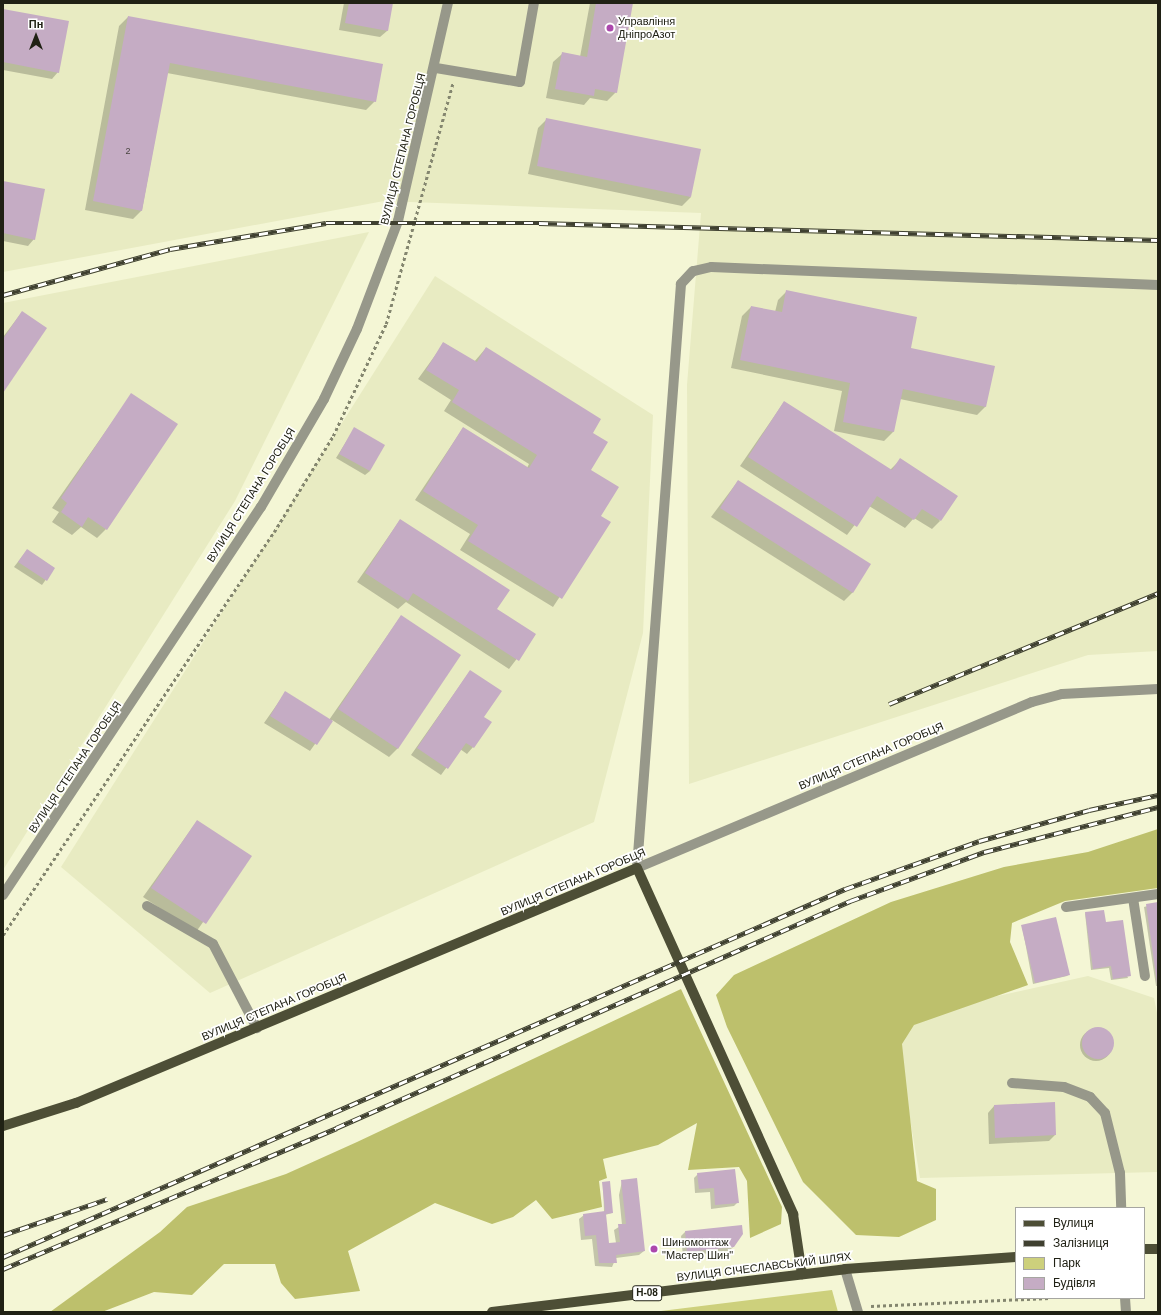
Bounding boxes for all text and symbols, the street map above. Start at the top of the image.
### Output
place label: Управління ДніпроАзот [618,15,675,41]
north arrow [16,16,56,56]
text: Пн [29,18,43,30]
marker: Управління ДніпроАзот [605,23,615,33]
street label: ВУЛИЦЯ СТЕПАНА ГОРОБЦЯ [378,72,428,226]
house number: 2 [125,146,131,156]
street label: ВУЛИЦЯ СТЕПАНА ГОРОБЦЯ [204,425,298,565]
street label: ВУЛИЦЯ СТЕПАНА ГОРОБЦЯ [26,699,124,835]
street label: ВУЛИЦЯ СТЕПАНА ГОРОБЦЯ [797,719,945,793]
street label: ВУЛИЦЯ СТЕПАНА ГОРОБЦЯ [499,845,647,919]
street label: ВУЛИЦЯ СТЕПАНА ГОРОБЦЯ [200,970,348,1044]
legend [1015,1207,1145,1299]
text: Вулиця [1053,1216,1094,1230]
place label: Шиномонтаж "Мастер Шин" [662,1236,733,1262]
text: Залізниця [1053,1236,1109,1250]
marker: Шиномонтаж "Мастер Шин" [649,1244,659,1254]
street label: ВУЛИЦЯ СІЧЕСЛАВСЬКИЙ ШЛЯХ [676,1250,852,1284]
text: Парк [1053,1256,1080,1270]
text: Будівля [1053,1276,1095,1290]
road number: Н-08 [632,1285,662,1301]

